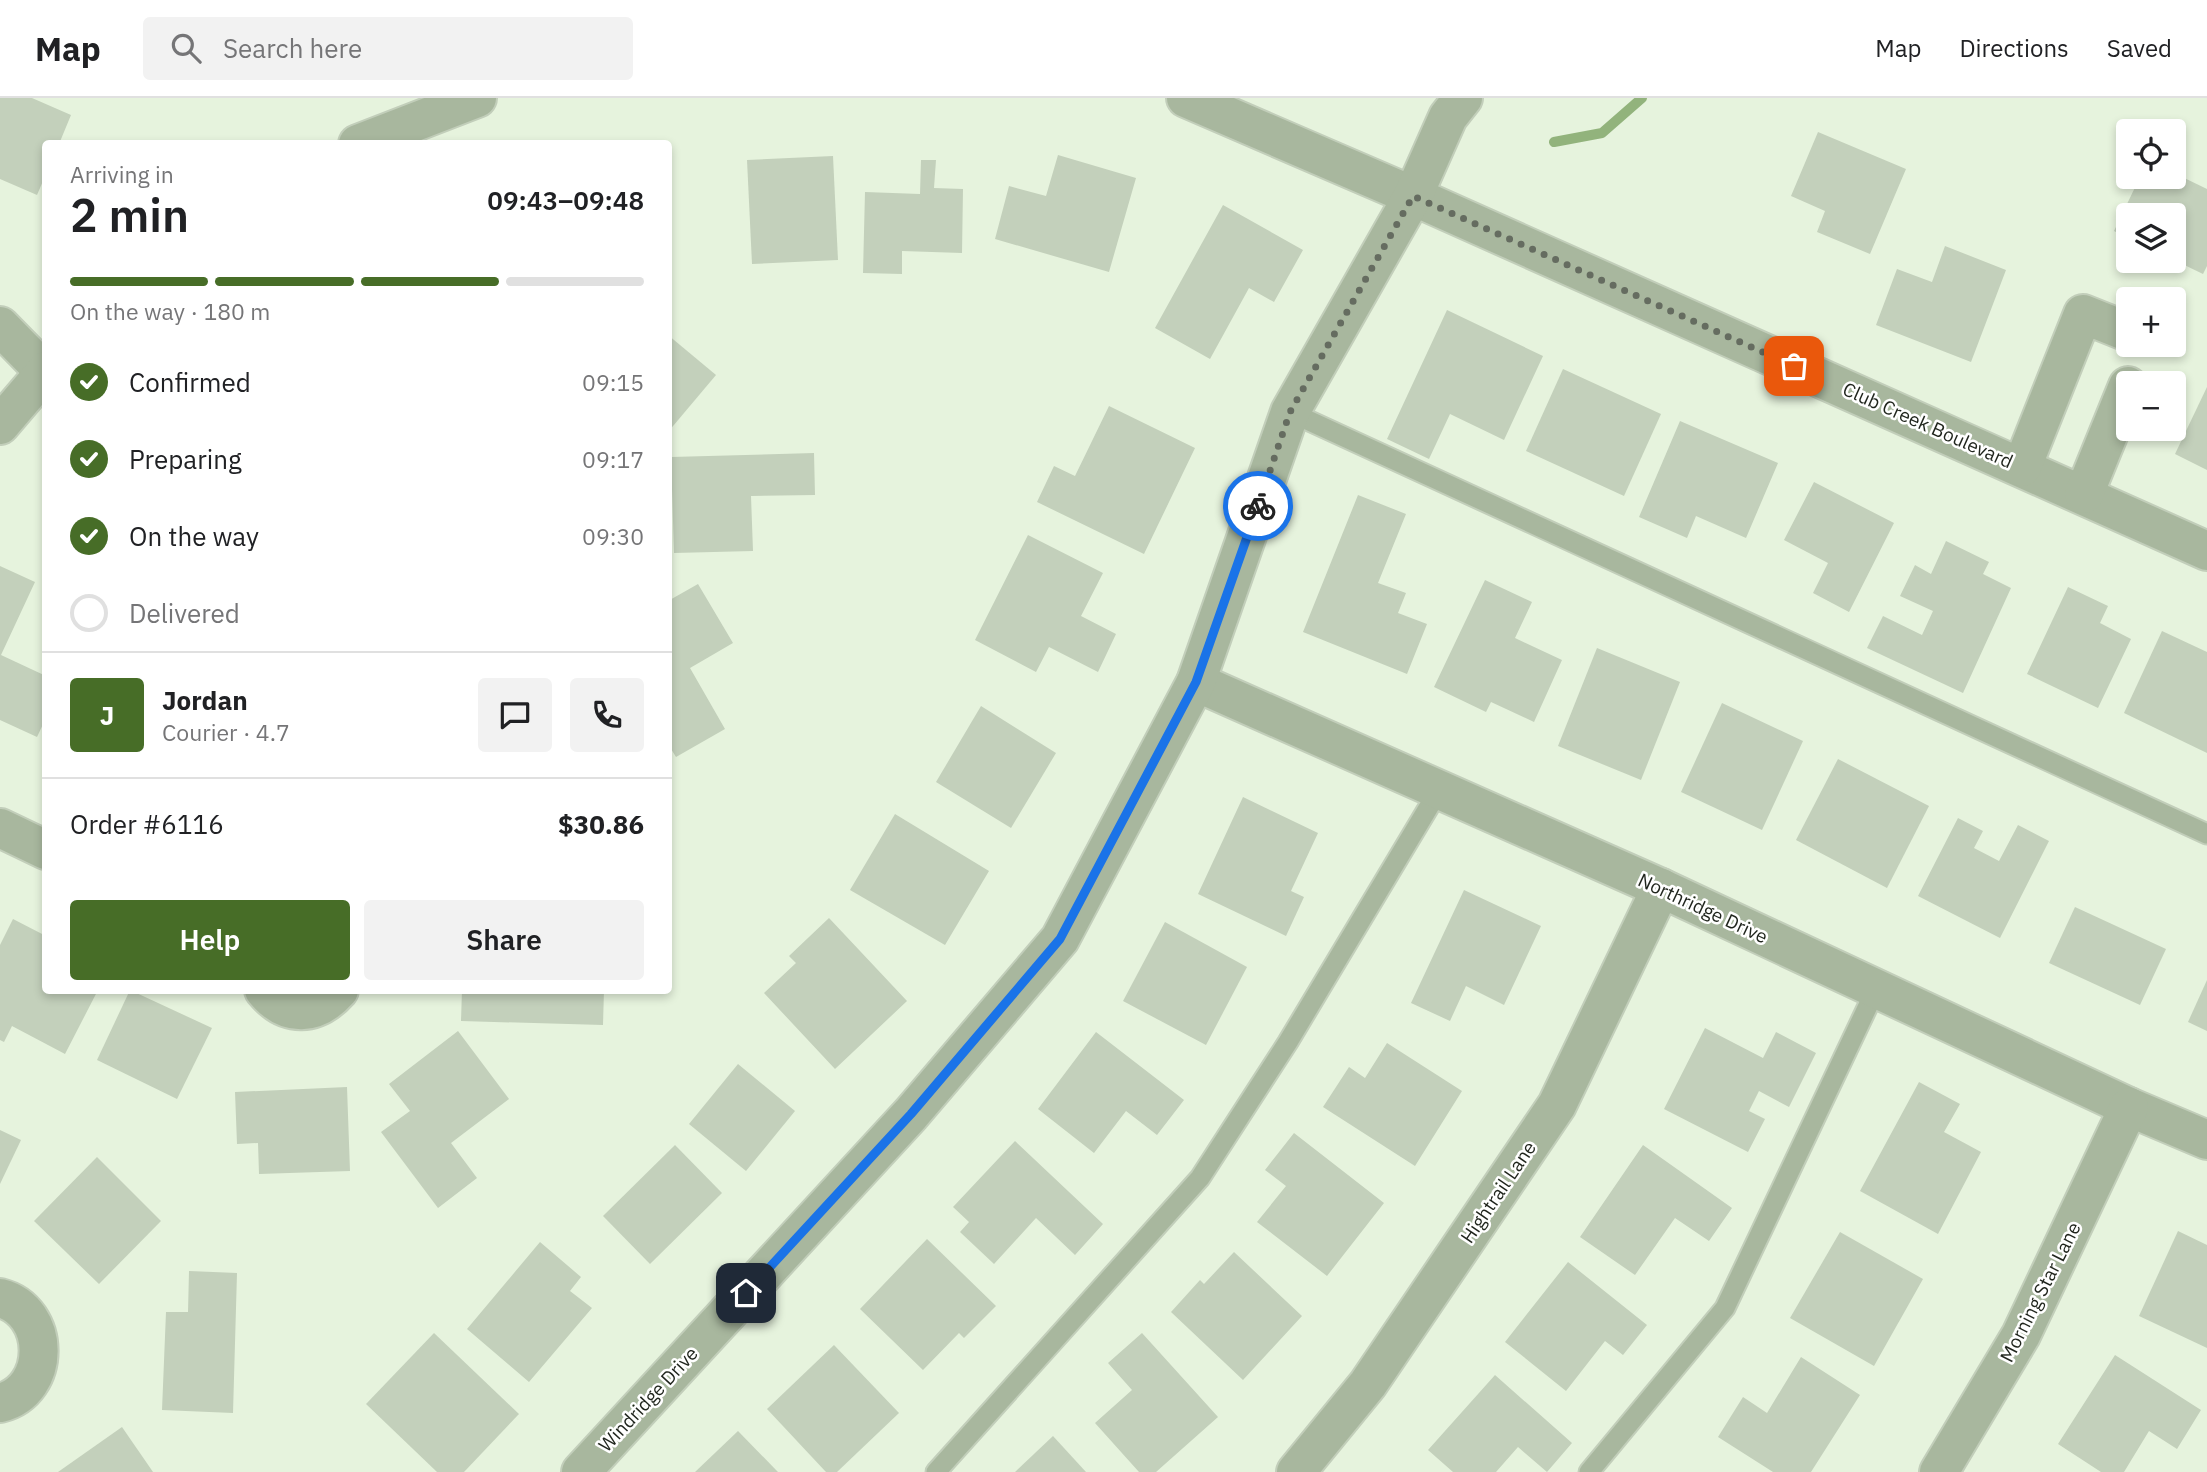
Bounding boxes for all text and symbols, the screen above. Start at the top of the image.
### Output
search box [143,17,633,80]
text: Map [35,27,101,70]
icon: search [167,29,205,67]
text: Search here [223,31,362,65]
text: Map [1875,32,1921,64]
text: Directions [1959,32,2069,64]
text: Saved [2107,32,2172,64]
map controls [2116,119,2186,441]
button: locate [2116,119,2186,189]
text: Arriving in [70,159,174,189]
text: 09:43–09:48 [487,183,644,217]
text: 2 min [70,185,189,245]
button: layers [2116,203,2186,273]
button: + [2116,287,2186,357]
text: On the way · 180 m [70,296,270,326]
pin [1764,336,1824,396]
icon: bag [1775,347,1813,385]
icon: check [70,363,108,401]
text: Confirmed [129,365,251,399]
text: 09:15 [582,367,644,397]
button: − [2116,371,2186,441]
street label: Club Creek Boulevard [1839,377,2017,473]
icon: check [70,440,108,478]
text: Preparing [129,442,242,476]
text: 09:17 [582,444,644,474]
courier [1223,471,1293,541]
icon: bike [1239,487,1277,525]
icon: check [70,517,108,555]
text: On the way [129,519,259,553]
text: 09:30 [582,521,644,551]
text: Delivered [129,596,240,630]
button: chat [478,678,552,752]
button: phone [570,678,644,752]
text: Jordan [162,683,248,717]
text: J [100,698,114,732]
text: Courier · 4.7 [162,717,290,747]
text: Order #6116 [70,807,224,841]
text: $30.86 [558,807,644,841]
street label: Northridge Drive [1634,867,1772,949]
button: Help [70,900,350,980]
button: Share [364,900,644,980]
street label: Hightrail Lane [1455,1136,1541,1248]
street label: Morning Star Lane [1994,1218,2086,1366]
pin [716,1263,776,1323]
icon: home [727,1274,765,1312]
street label: Windridge Drive [593,1341,703,1457]

